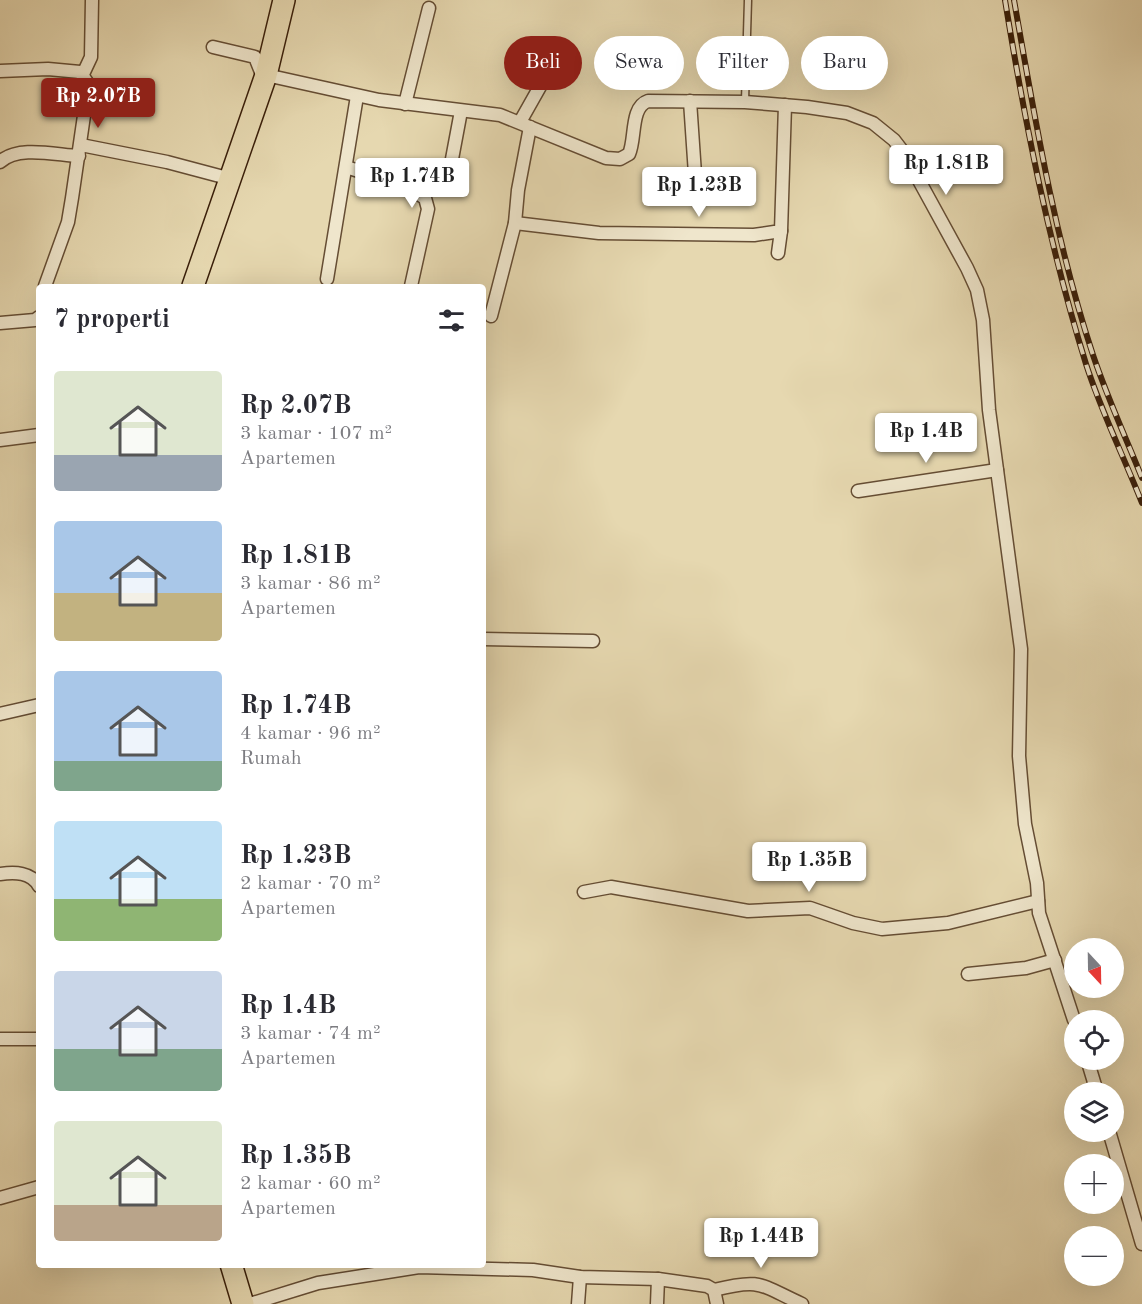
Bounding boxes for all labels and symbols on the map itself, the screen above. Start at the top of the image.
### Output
pin: Rp 2.07B [36,78,160,129]
pin: Rp 1.81B [884,145,1008,196]
pin: Rp 1.74B [350,158,474,209]
pin: Rp 1.23B [637,167,761,218]
pin: Rp 1.4B [871,413,981,464]
pin: Rp 1.35B [747,842,871,893]
north arrow [1064,938,1124,998]
pin: Rp 1.44B [699,1218,823,1269]

